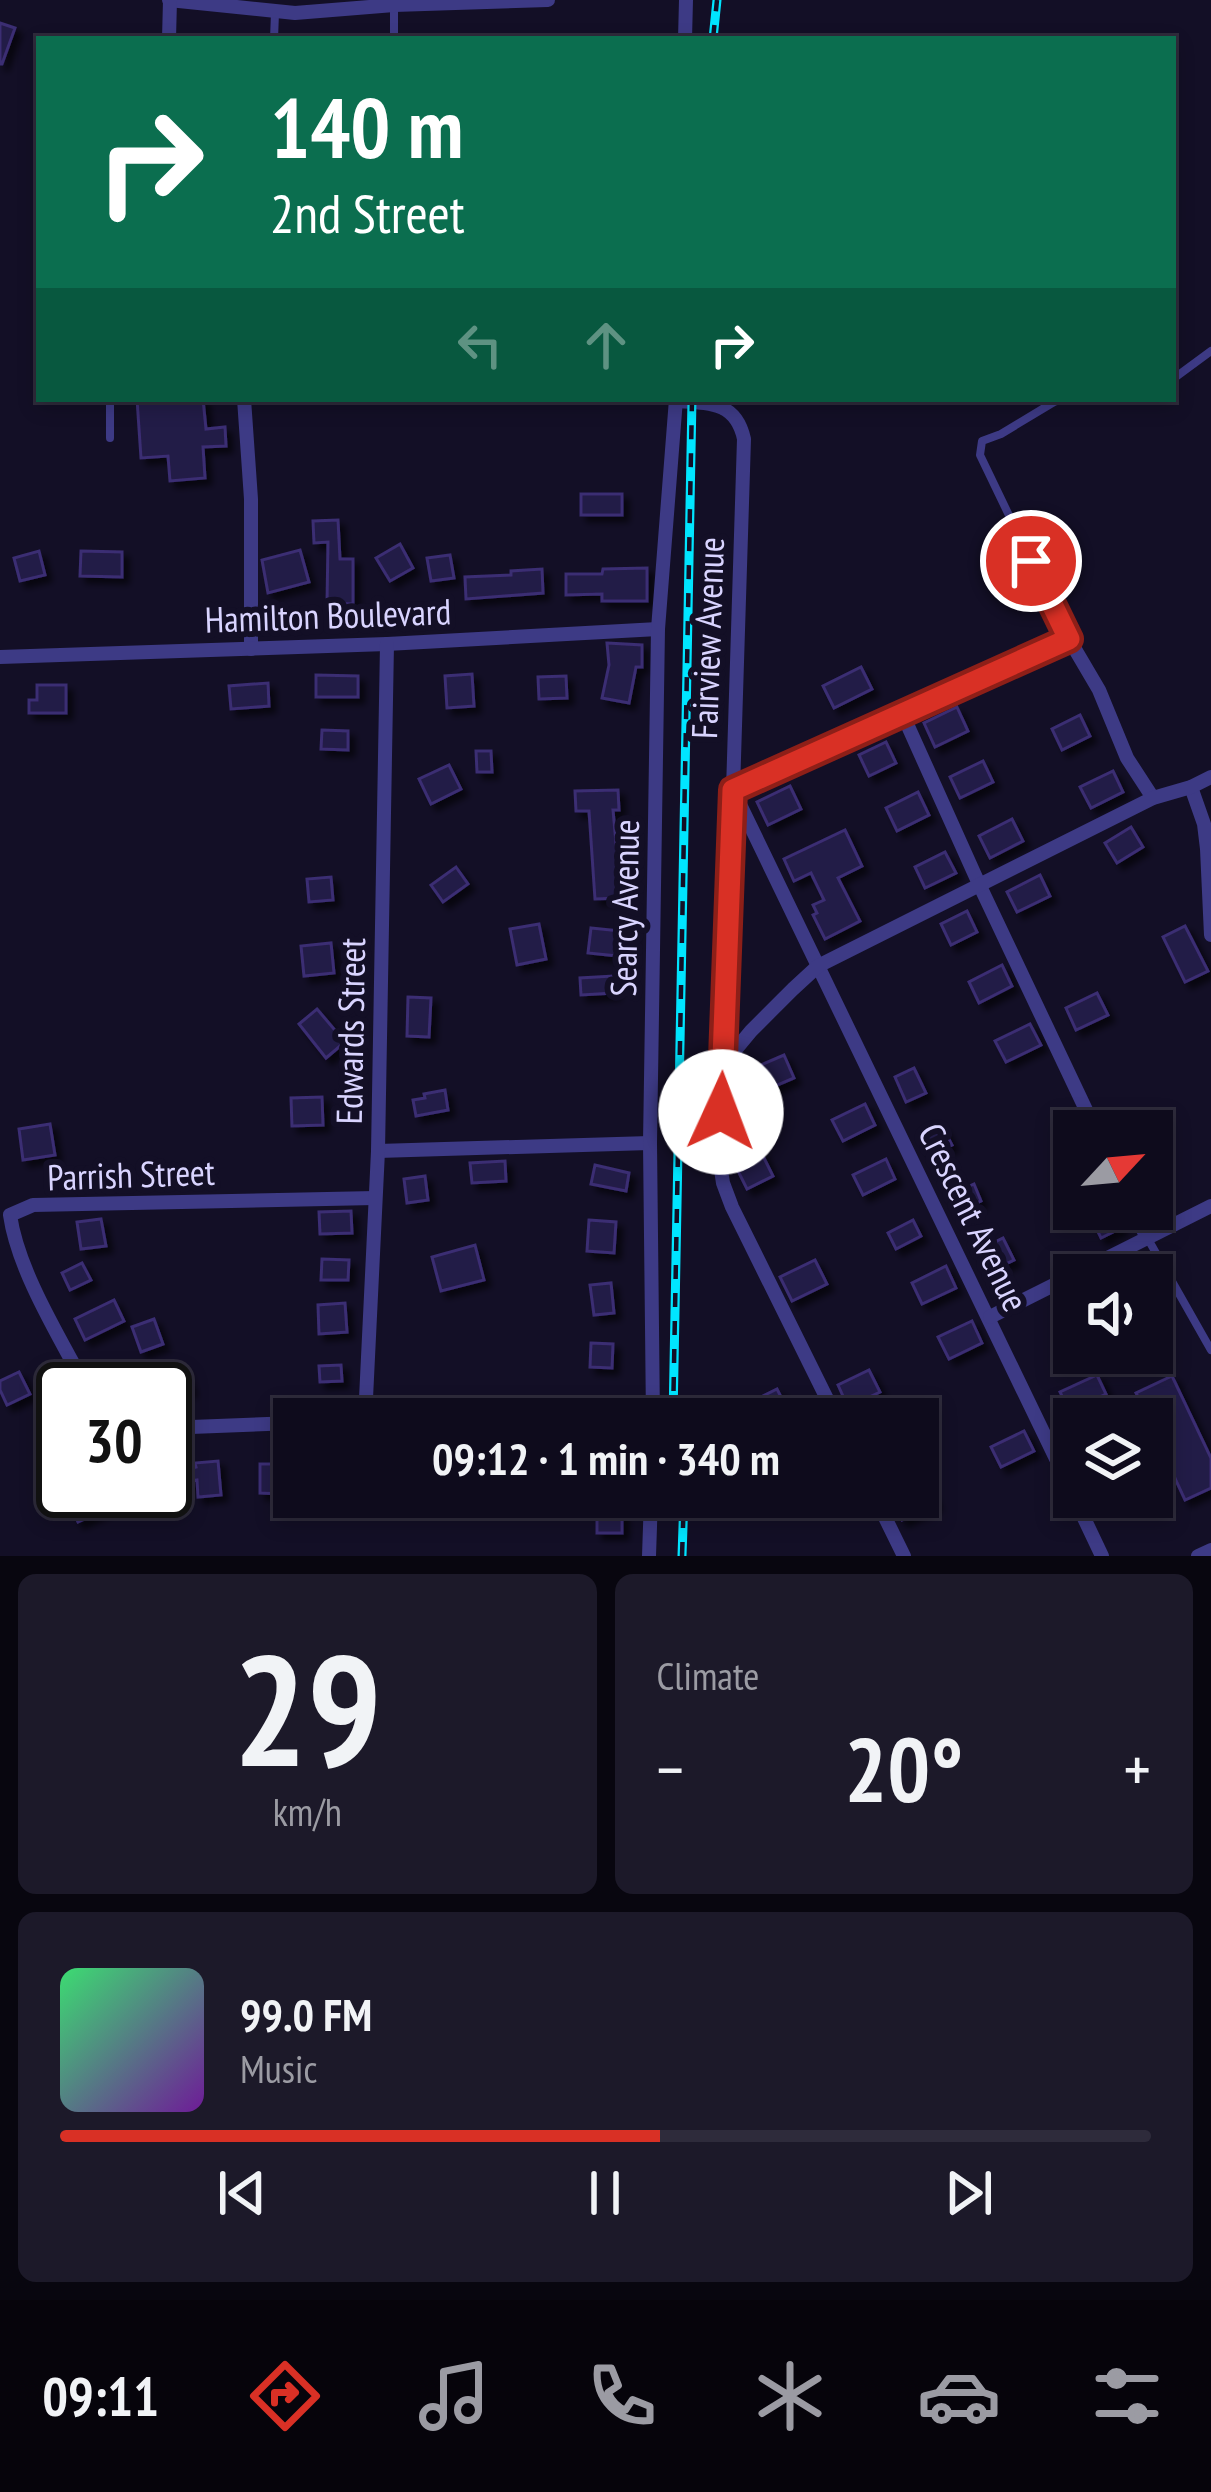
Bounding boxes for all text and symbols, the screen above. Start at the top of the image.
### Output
text: 140 m [270,72,463,181]
icon: right [72,84,228,240]
text: 2nd Street [270,178,465,248]
icon: left [447,312,513,378]
icon: ahead [573,312,639,378]
icon: right [699,312,765,378]
pin [980,510,1082,612]
icon: arrive [998,528,1064,594]
street label: Fairview Avenue [680,536,734,740]
street label: Hamilton Boulevard [204,587,452,643]
street label: Searcy Avenue [599,819,649,997]
street label: Edwards Street [325,937,375,1125]
position arrow [658,1049,784,1175]
north arrow [1053,1110,1173,1230]
map controls [1053,1110,1173,1518]
street label: Crescent Avenue [908,1115,1040,1319]
street label: Parrish Street [47,1148,216,1200]
button: sound [1053,1254,1173,1374]
speed limit sign: 30 [36,1362,192,1518]
button: layers [1053,1398,1173,1518]
text: 09:12 · 1 min · 340 m [432,1429,780,1487]
text: 29 [233,1607,382,1809]
text: Climate [657,1650,759,1701]
text: 20° [844,1710,963,1827]
text: − [657,1726,684,1811]
text: + [1124,1726,1151,1811]
text: km/h [273,1786,342,1837]
text: 99.0 FM [240,1985,372,2043]
text: Music [240,2043,317,2094]
icon: previous [209,2160,275,2226]
icon: pause [572,2160,638,2226]
icon: next [936,2160,1002,2226]
icon: directions [243,2354,327,2438]
icon: music [412,2354,496,2438]
icon: phone [580,2354,664,2438]
icon: climate [748,2354,832,2438]
icon: car [917,2354,1001,2438]
icon: filters [1085,2354,1169,2438]
text: 09:11 [42,2361,159,2431]

